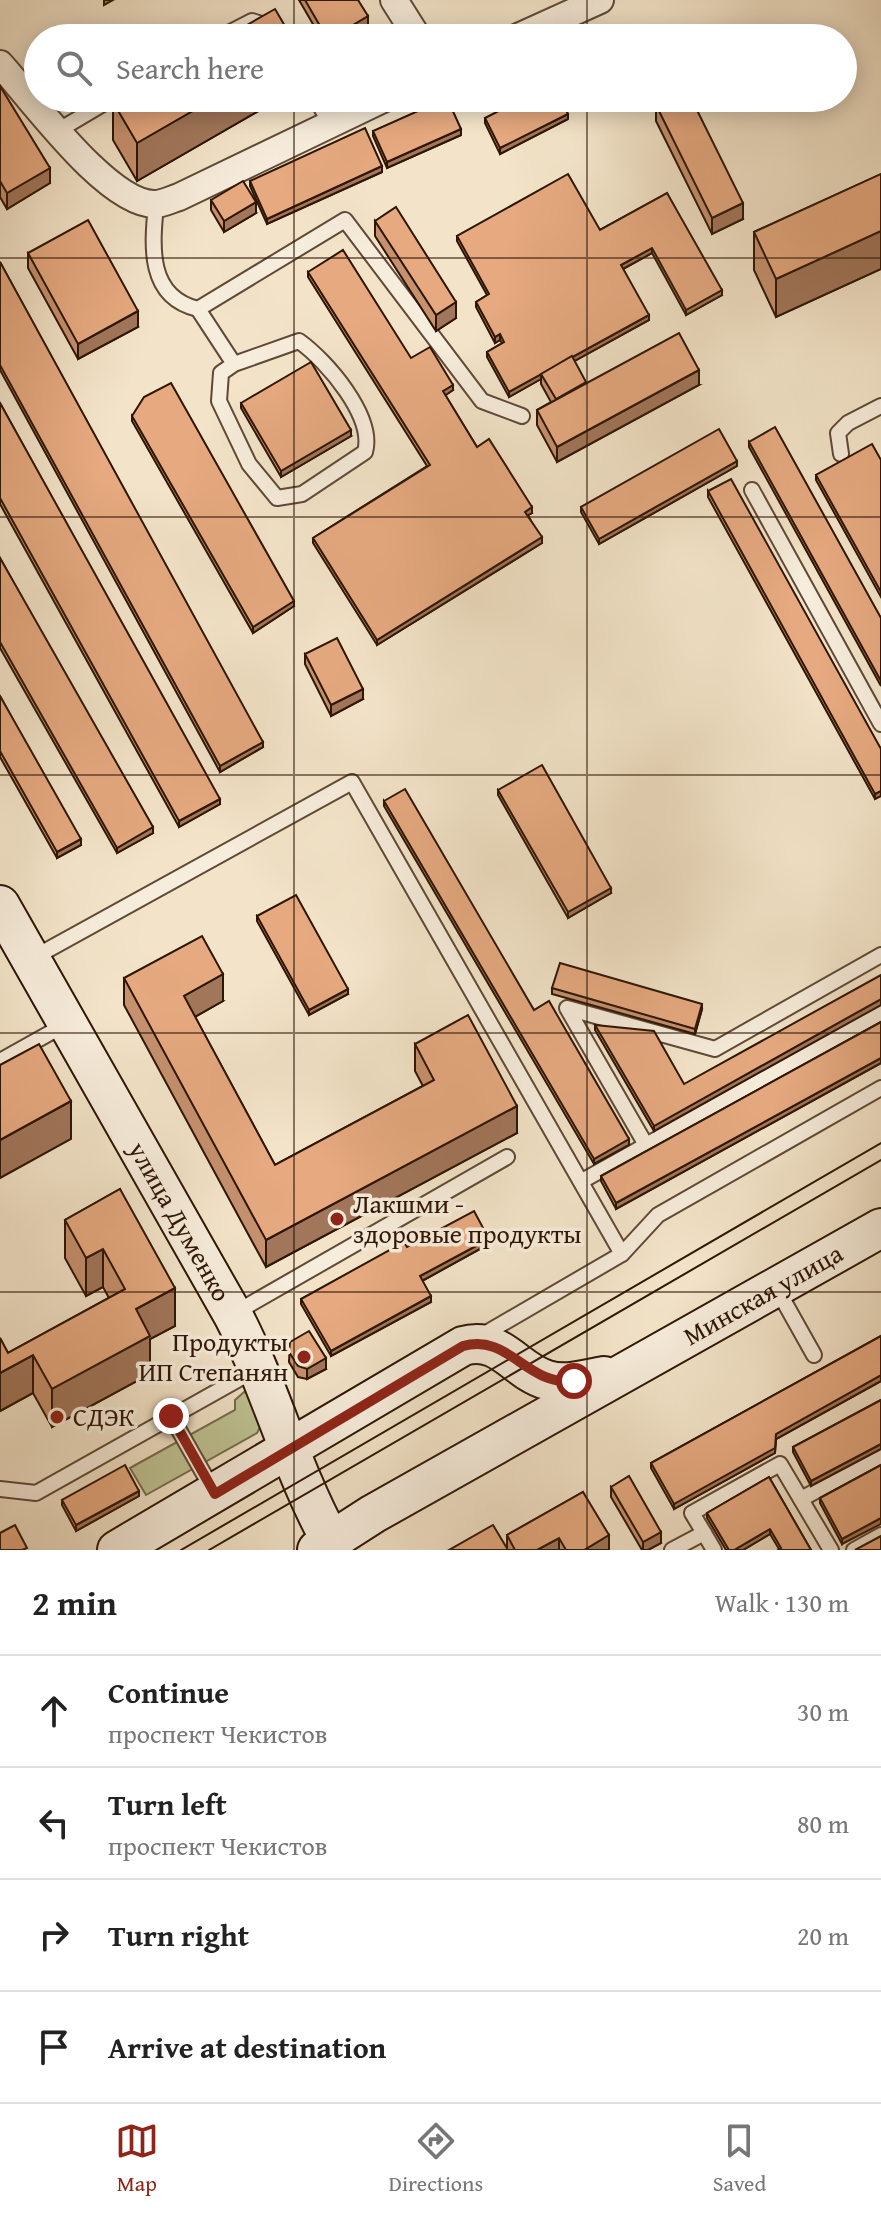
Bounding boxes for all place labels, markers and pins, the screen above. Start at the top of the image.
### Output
place label: Лакшми - здоровые продукты [353,1184,582,1253]
marker: Лакшми - здоровые продукты [328,1210,346,1228]
place label: Продукты ИП Степанян [139,1322,288,1391]
marker: Продукты ИП Степанян [295,1348,313,1366]
place label: СДЭК [73,1397,135,1436]
marker: СДЭК [48,1408,66,1426]

